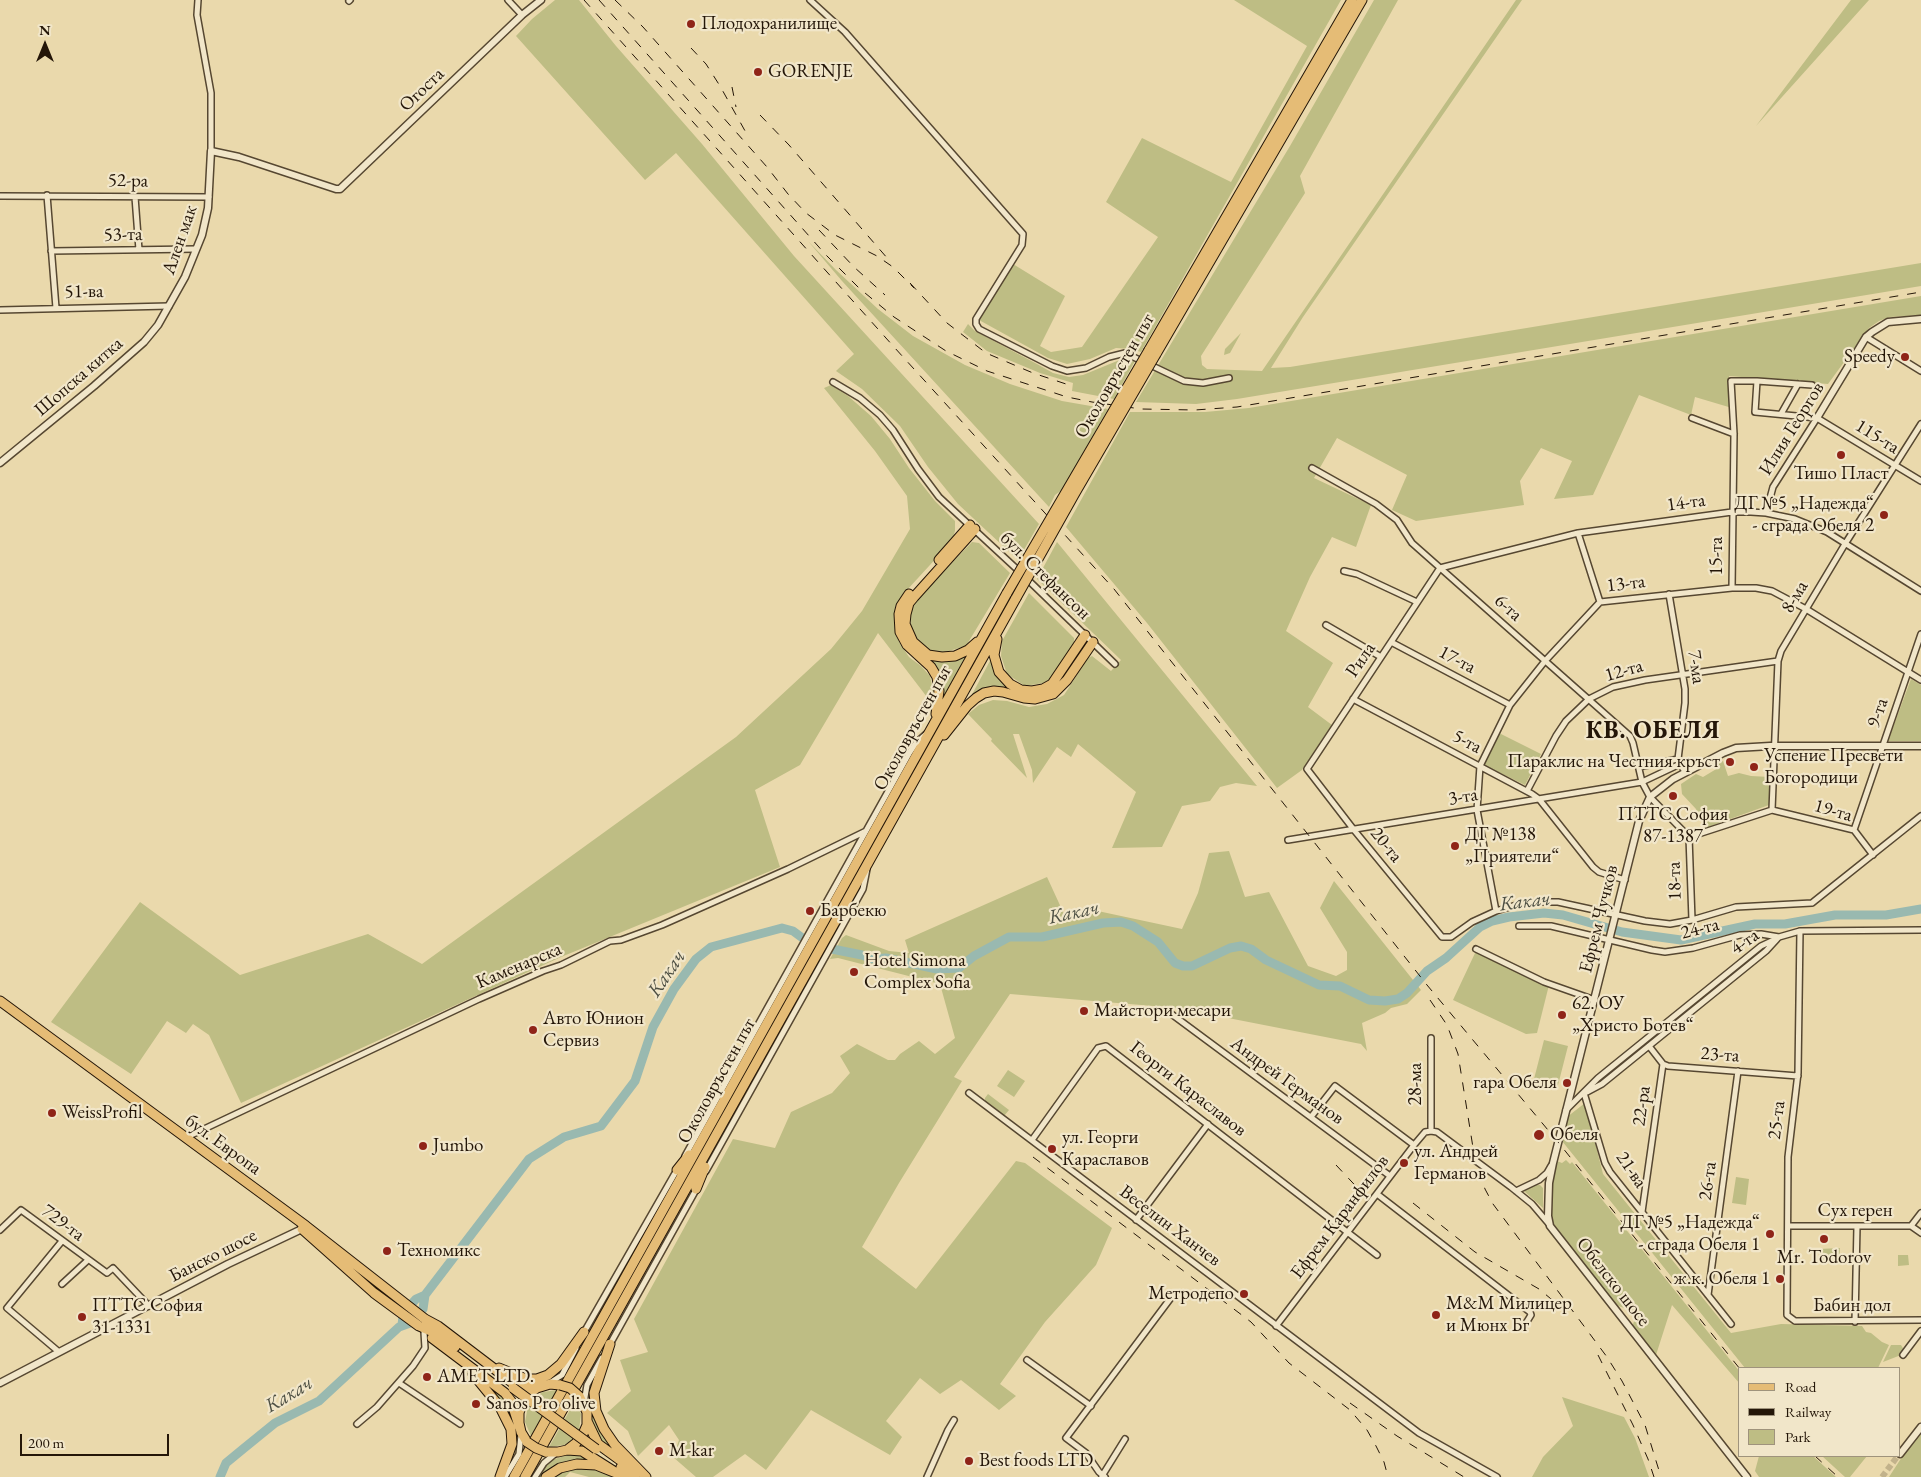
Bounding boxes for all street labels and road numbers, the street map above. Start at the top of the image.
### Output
street label: Огоста [395,63,449,117]
street label: 52-ра [108,169,148,193]
street label: Ален мак [158,202,202,278]
street label: 53-та [103,223,143,247]
street label: 51-ва [64,280,104,304]
street label: Околовръстен път [1070,310,1160,442]
street label: Шопска китка [30,332,128,422]
street label: Илия Георгов [1754,378,1830,480]
street label: 115-та [1851,415,1903,459]
street label: 14-та [1665,489,1707,517]
street label: бул. Стефансон [995,527,1095,625]
street label: 15-та [1706,537,1728,575]
street label: 13-та [1605,570,1647,598]
street label: 8-ма [1777,577,1813,617]
street label: 6-та [1489,590,1527,626]
street label: Рила [1341,638,1381,682]
street label: 17-та [1435,641,1479,679]
street label: 7-ма [1682,649,1710,685]
street label: 12-та [1602,655,1646,687]
street label: Околовръстен път [869,661,957,795]
street label: 9-та [1862,695,1894,731]
street label: 5-та [1449,725,1485,759]
street label: 3-та [1447,783,1479,811]
street label: 19-та [1811,795,1855,827]
street label: 20-та [1365,823,1407,867]
street label: 18-та [1663,861,1687,901]
street label: Ефрем Чучков [1575,863,1623,975]
street label: 24-та [1678,913,1722,945]
street label: 4-та [1726,924,1764,960]
street label: Каменарска [473,938,565,994]
street label: Околовръстен път [673,1014,761,1148]
street label: Андрей Германов [1226,1032,1348,1130]
street label: Георги Караславов [1125,1036,1251,1142]
street label: 23-та [1700,1042,1740,1068]
street label: 28-ма [1405,1063,1427,1105]
street label: 22-ра [1628,1084,1656,1128]
street label: 25-та [1763,1099,1791,1141]
street label: бул. Европа [180,1110,266,1180]
street label: 21-ва [1611,1147,1651,1193]
street label: Ефрем Каранфилов [1286,1151,1394,1283]
street label: 26-та [1694,1160,1722,1202]
street label: Веселин Ханчев [1115,1181,1225,1271]
street label: 729-та [37,1199,89,1247]
street label: Сух герен [1817,1200,1893,1222]
street label: Банско шосе [165,1224,261,1288]
street label: Обелско шосе [1571,1233,1655,1331]
street label: Бабин дол [1813,1295,1891,1317]

